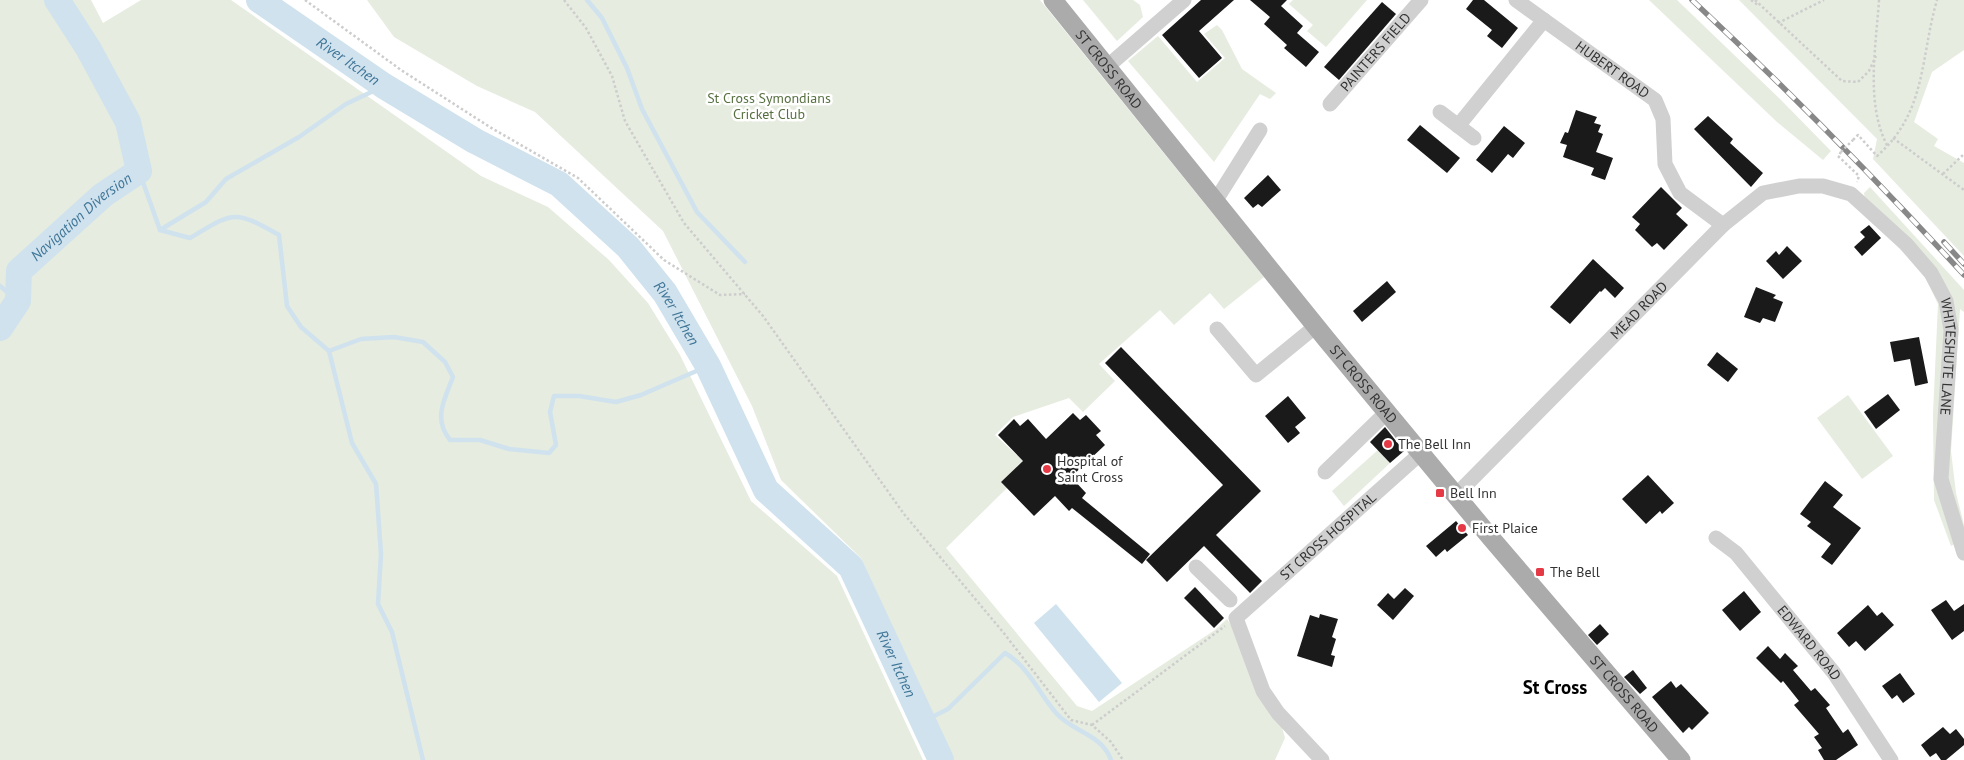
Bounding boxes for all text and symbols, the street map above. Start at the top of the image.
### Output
street label: PAINTERS FIELD [1336,9,1415,95]
street label: ST CROSS ROAD [1072,26,1146,113]
water label: River Itchen [313,32,384,89]
street label: HUBERT ROAD [1572,37,1653,102]
park label: St Cross Symondians Cricket Club [707,89,831,123]
water label: Navigation Diversion [26,168,135,265]
water label: River Itchen [650,277,704,349]
street label: MEAD ROAD [1606,277,1671,343]
street label: WHITESHUTE LANE [1936,296,1960,416]
street label: ST CROSS ROAD [1326,341,1401,427]
place label: The Bell Inn [1398,435,1471,453]
marker: The Bell Inn [1382,438,1394,450]
place label: Hospital of Saint Cross [1057,452,1123,486]
marker: Hospital of Saint Cross [1041,463,1053,475]
place label: Bell Inn [1450,484,1497,502]
marker: Bell Inn [1434,487,1446,499]
street label: ST CROSS HOSPITAL [1276,488,1380,584]
place label: First Plaice [1472,519,1538,537]
marker: First Plaice [1456,522,1468,534]
place label: The Bell [1550,563,1600,581]
marker: The Bell [1534,566,1546,578]
street label: EDWARD ROAD [1774,602,1845,684]
water label: River Itchen [873,627,921,701]
street label: ST CROSS ROAD [1586,651,1663,736]
district label: St Cross [1523,675,1587,699]

